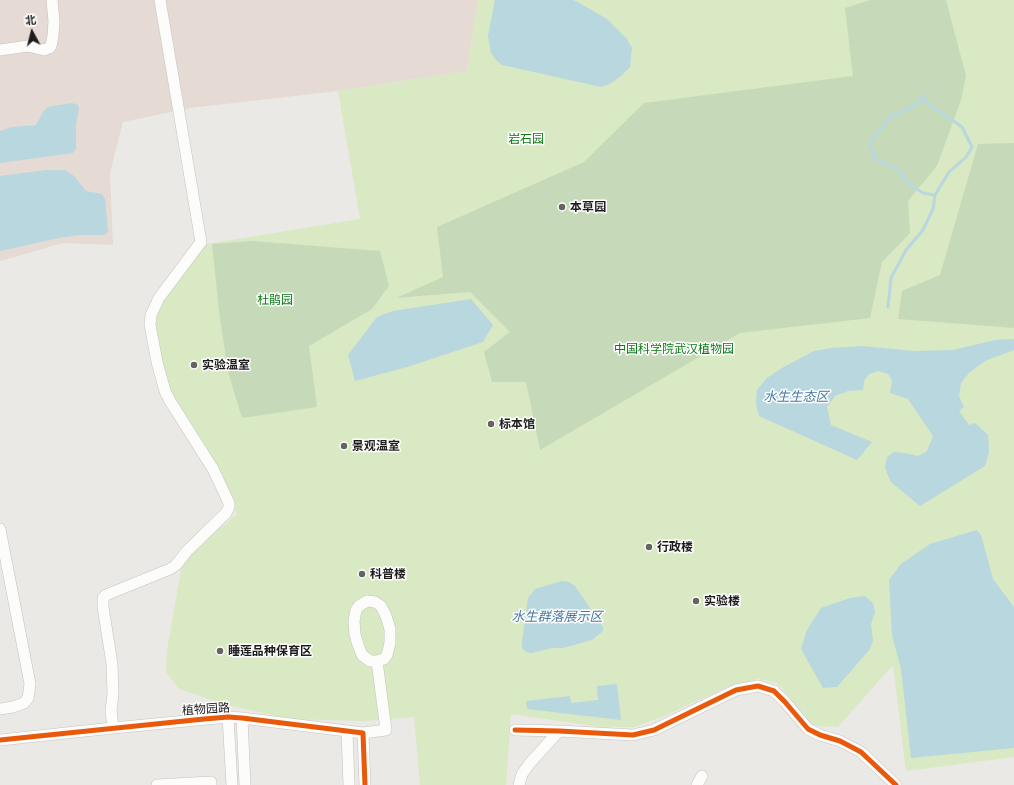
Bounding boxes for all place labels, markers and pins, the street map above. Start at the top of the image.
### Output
place label: 本草园 [570,200,606,214]
marker: 本草园 [557,202,567,212]
place label: 实验温室 [202,358,250,372]
marker: 实验温室 [189,360,199,370]
place label: 标本馆 [499,417,535,431]
marker: 标本馆 [486,419,496,429]
place label: 景观温室 [352,439,400,453]
marker: 景观温室 [339,441,349,451]
place label: 行政楼 [657,540,693,554]
marker: 行政楼 [644,542,654,552]
place label: 科普楼 [370,567,406,581]
marker: 科普楼 [357,569,367,579]
place label: 实验楼 [704,594,740,608]
marker: 实验楼 [691,596,701,606]
place label: 睡莲品种保育区 [228,644,312,658]
marker: 睡莲品种保育区 [215,646,225,656]

